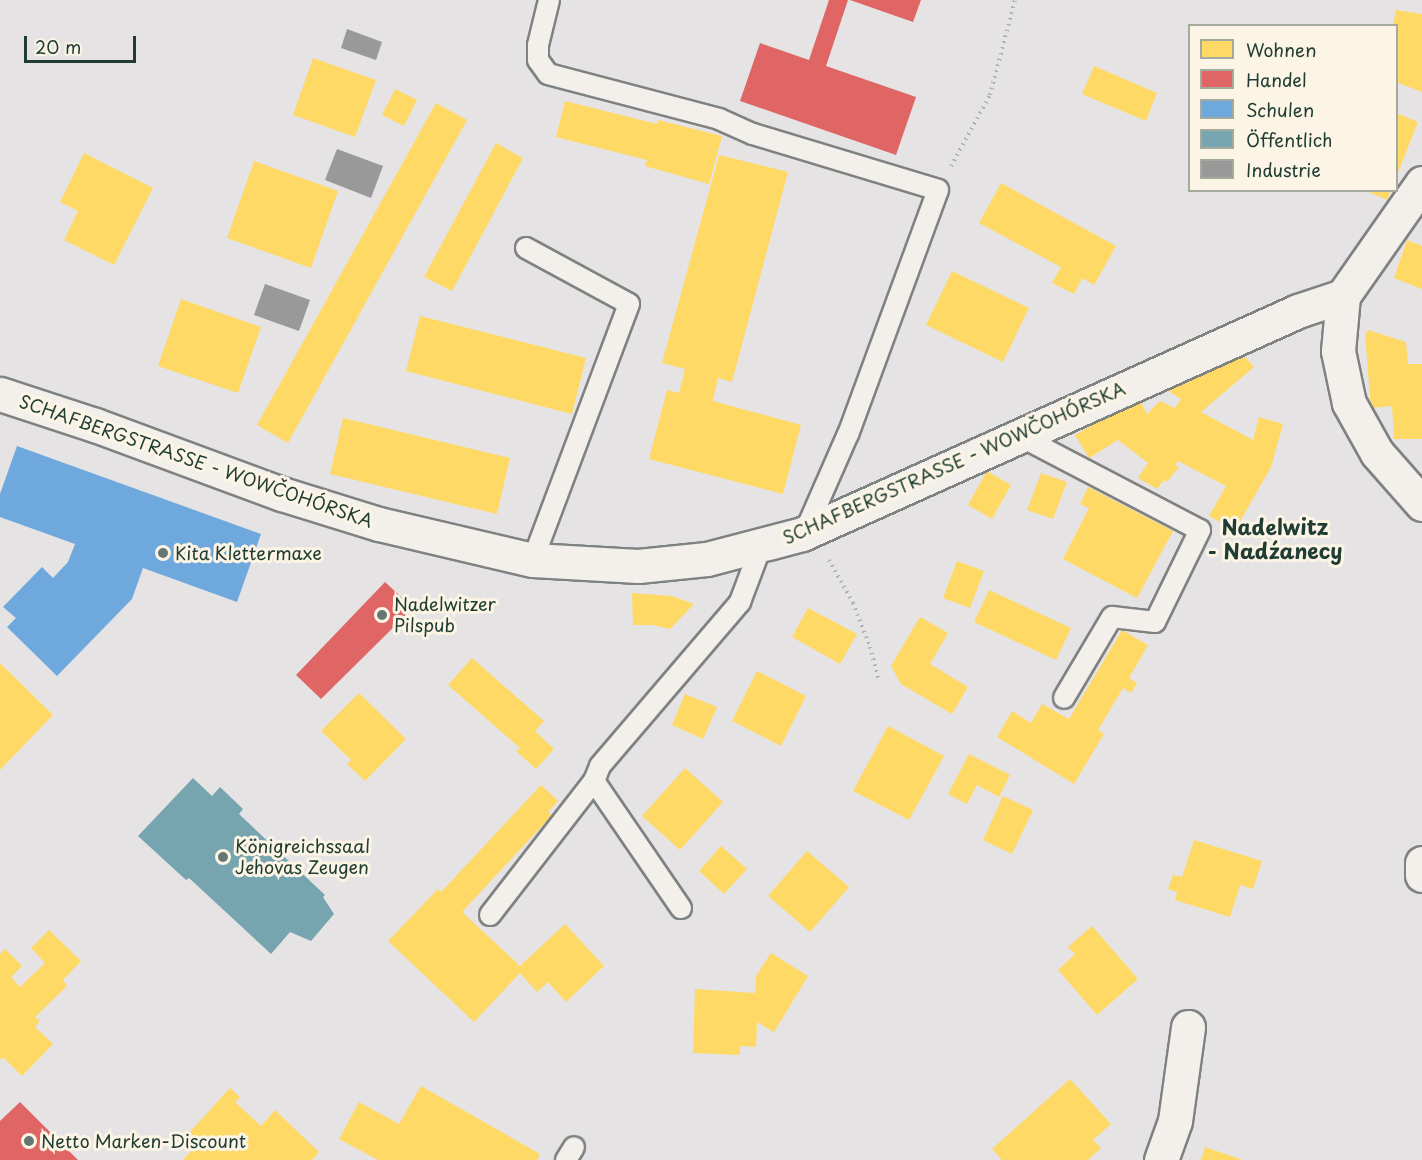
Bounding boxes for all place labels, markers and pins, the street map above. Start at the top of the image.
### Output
place label: Kita Klettermaxe [175,542,322,564]
marker: Kita Klettermaxe [156,546,170,560]
place label: Nadelwitzer Pilspub [394,594,496,636]
marker: Nadelwitzer Pilspub [375,608,389,622]
place label: Königreichssaal Jehovas Zeugen [235,836,370,878]
marker: Königreichssaal Jehovas Zeugen [216,850,230,864]
place label: Netto Marken-Discount [41,1130,247,1152]
marker: Netto Marken-Discount [22,1134,36,1148]

